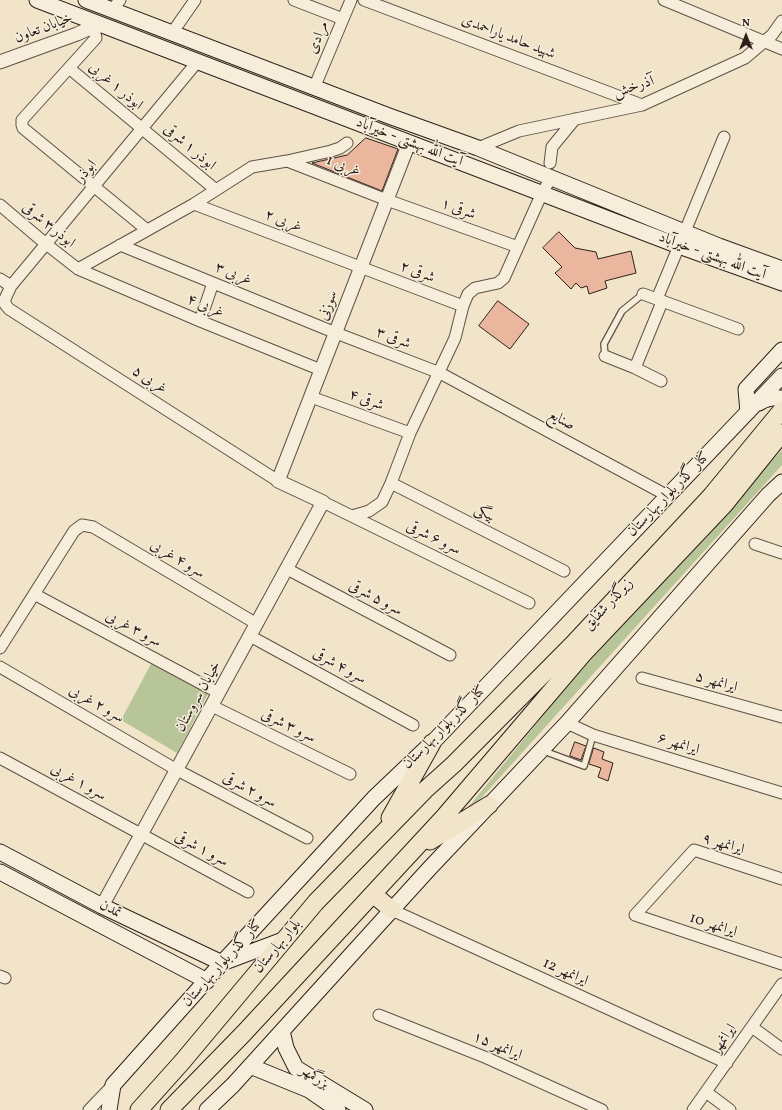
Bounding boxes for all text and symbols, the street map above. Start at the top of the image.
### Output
street label: خیابان تعاون [12,10,76,48]
street label: شهید حامد یاراحمدی [458,12,558,64]
north arrow [726,16,766,56]
text: N [742,16,750,31]
street label: مرادی [304,19,334,57]
street label: ابوذر ۱ غربی [84,59,146,115]
street label: آذرخش [611,73,657,103]
street label: آیت الله بهشتی - خیرآباد [353,114,465,172]
street label: ابوذر ۱ شرقی [159,121,219,175]
street label: غربی 1 [323,152,363,182]
street label: ابوذر [72,157,102,187]
street label: شرقی ۱ [438,195,478,225]
street label: ابوذر ۳ شرقی [18,199,78,253]
street label: غربی ۲ [262,207,304,237]
street label: آیت الله بهشتی - خیرآباد [656,229,768,285]
street label: شرقی ۲ [397,258,437,288]
street label: غربی ۳ [212,259,254,291]
street label: سوزنی [315,288,343,324]
street label: غربی ۴ [184,291,226,323]
street label: شرقی ۳ [373,324,413,354]
street label: غربی ۵ [128,363,170,399]
street label: شرقی ۴ [346,386,386,416]
street label: صنایع [544,407,578,435]
street label: کنار گذر بلوار بهارستان [624,449,714,541]
street label: بیگی [471,501,497,527]
street label: سرو ۶ شرقی [403,518,463,560]
street label: سرو ۴ غربی [146,537,208,583]
street label: زیرگذر شقایق [580,575,638,635]
street label: سرو ۵ شرقی [345,577,405,621]
street label: سرو ۳ غربی [102,608,164,652]
street label: سرو ۴ شرقی [309,645,369,689]
street label: خیابان سروستان [172,658,226,736]
street label: ایرانمهر ۵ [693,668,739,698]
street label: سرو ۲ غربی [65,682,127,728]
street label: کنار گذر بلوار بهارستان [399,682,491,774]
street label: سرو ۳ شرقی [258,706,318,748]
street label: ایرانمهر ۶ [655,730,701,760]
street label: سرو ۱ غربی [47,760,109,806]
street label: سرو ۲ شرقی [219,769,279,813]
street label: سرو ۱ شرقی [171,828,231,872]
street label: ایرانمهر ۹ [700,830,746,860]
street label: تمدن [96,897,124,923]
street label: ایرانمهر 10 [687,910,739,942]
street label: بلوار بهارستان [250,916,306,978]
street label: کنار گذر بلوار بهارستان [179,917,267,1011]
street label: ایرانمهر 12 [539,955,591,991]
street label: ایرانمهر [709,1021,741,1057]
street label: ایرانمهر ۱۵ [470,1029,524,1065]
street label: بزرگمهر [296,1062,332,1094]

